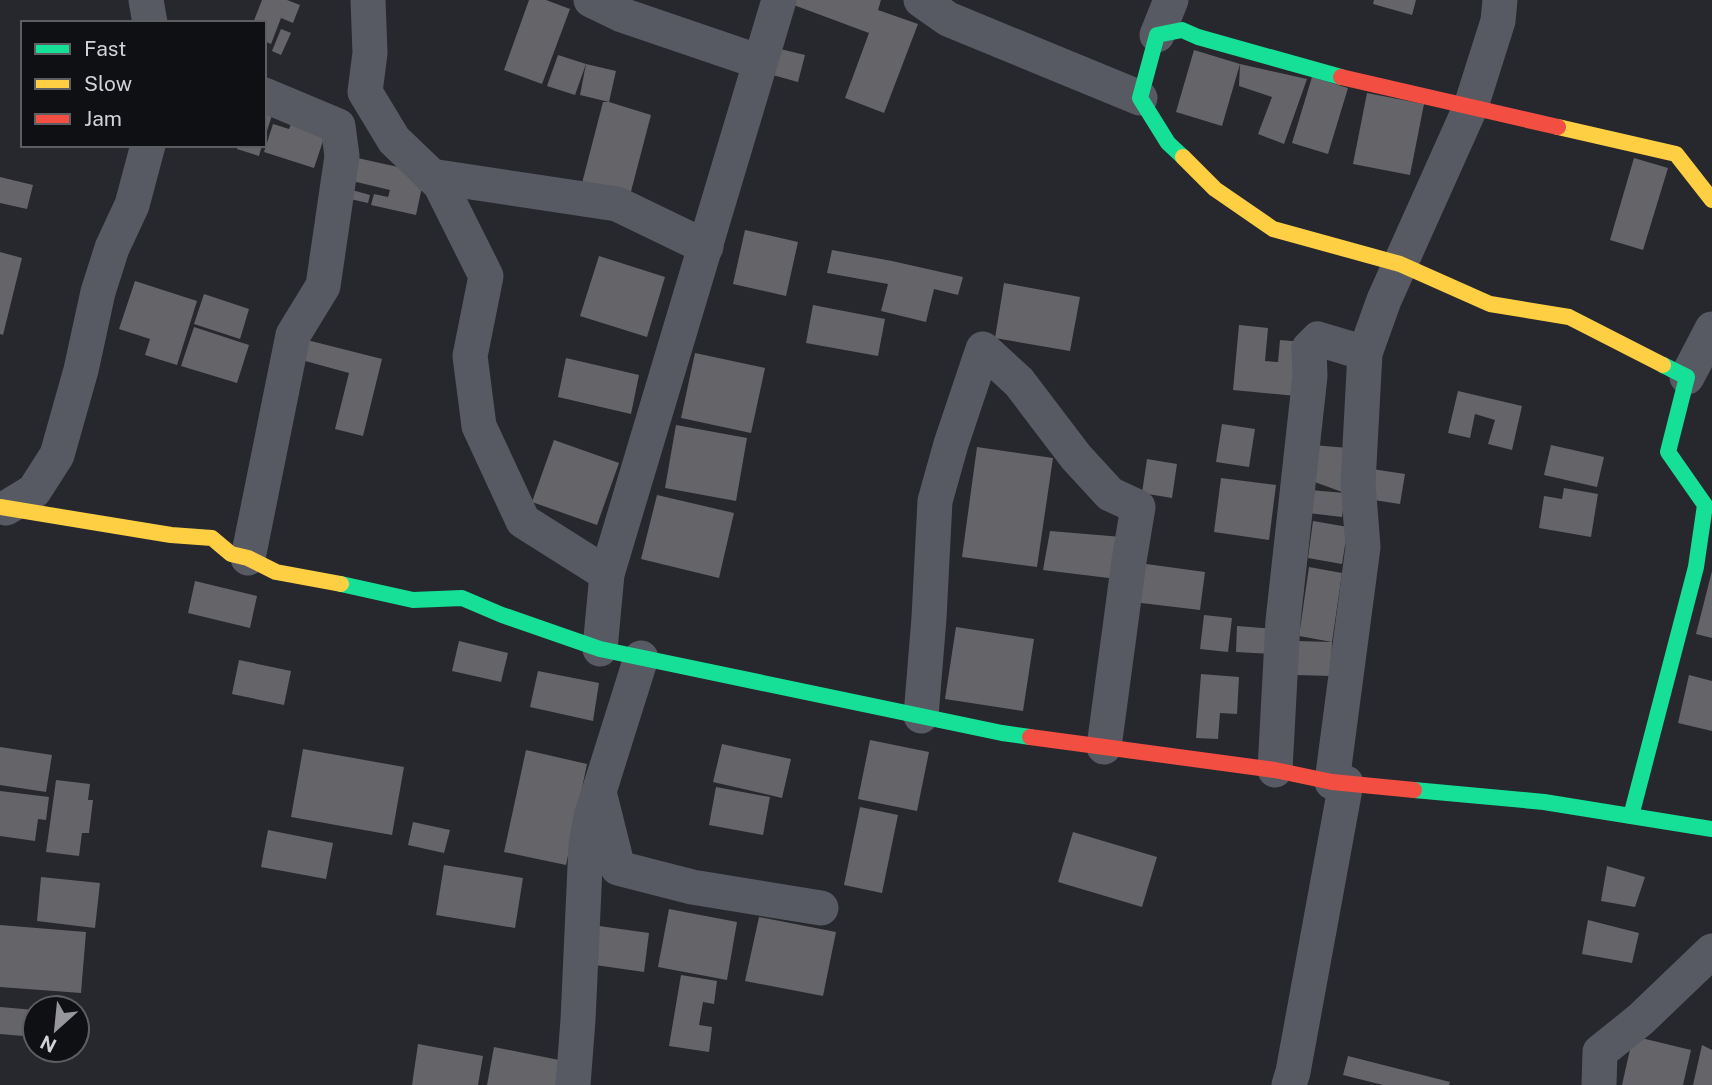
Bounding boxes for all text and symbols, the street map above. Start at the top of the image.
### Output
legend [21,21,266,147]
text: Fast [84,36,126,61]
text: Slow [84,71,132,96]
text: Jam [84,106,122,131]
north arrow [21,994,91,1064]
text: N [37,1031,60,1057]

